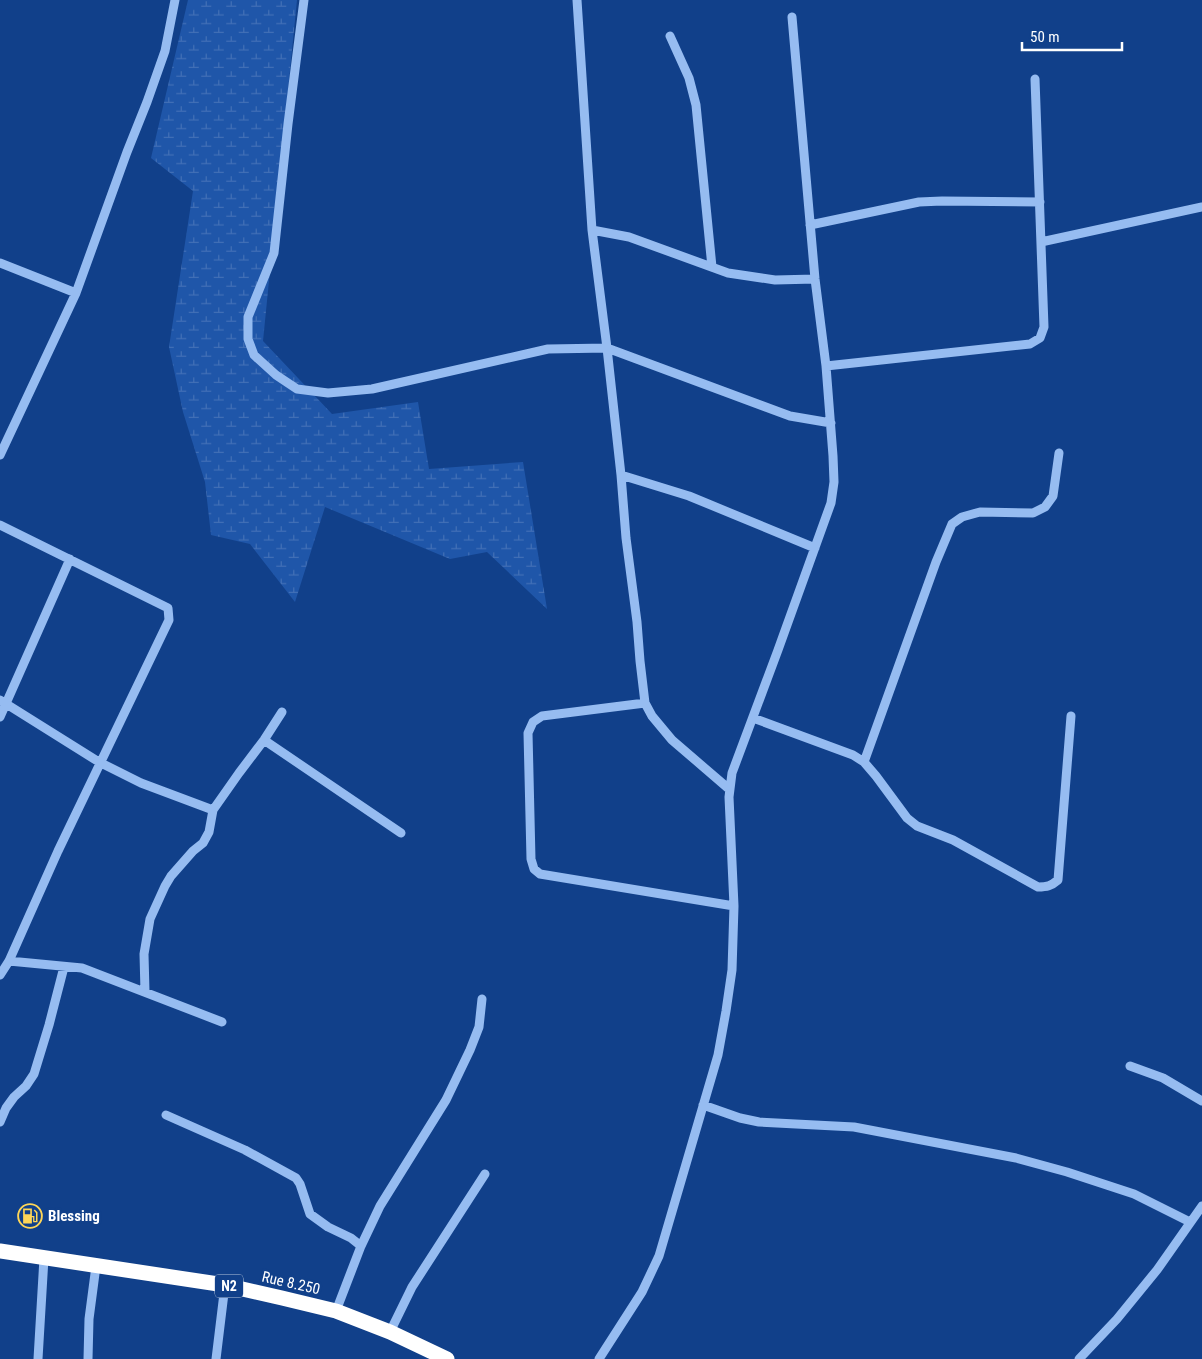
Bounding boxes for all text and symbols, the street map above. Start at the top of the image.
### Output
scale bar [1022,20,1122,52]
text: 50 m [1030,28,1060,46]
fuel station icon: Blessing [17,1203,43,1229]
place label: Blessing [48,1207,100,1225]
street label: Rue 8.250 [260,1268,322,1298]
road number: N2 [215,1274,243,1298]

